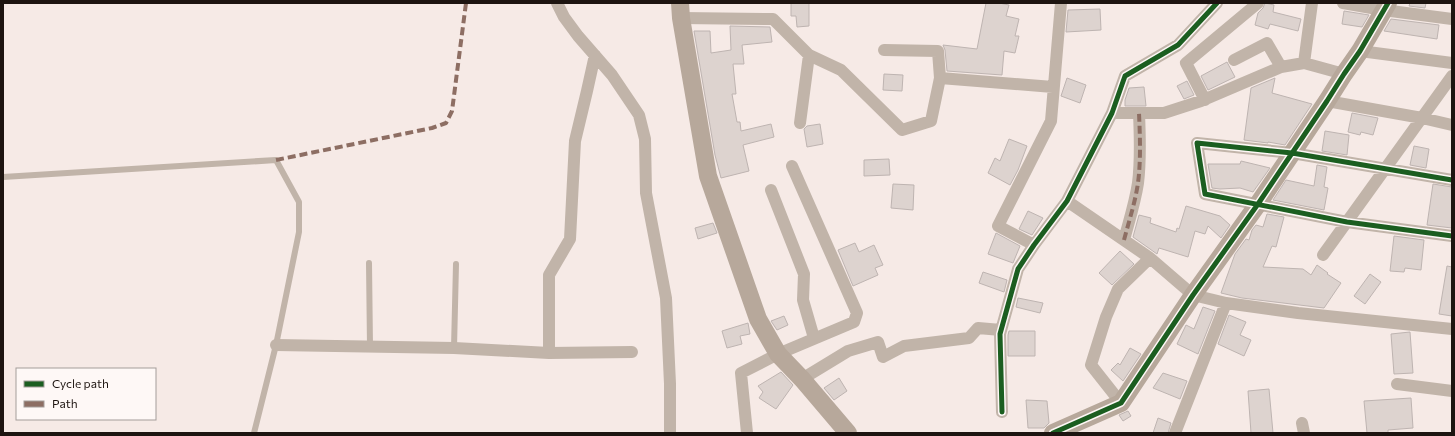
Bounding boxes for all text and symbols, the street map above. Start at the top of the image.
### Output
legend [16,368,156,420]
text: Cycle path [52,376,109,390]
text: Path [52,396,78,410]

